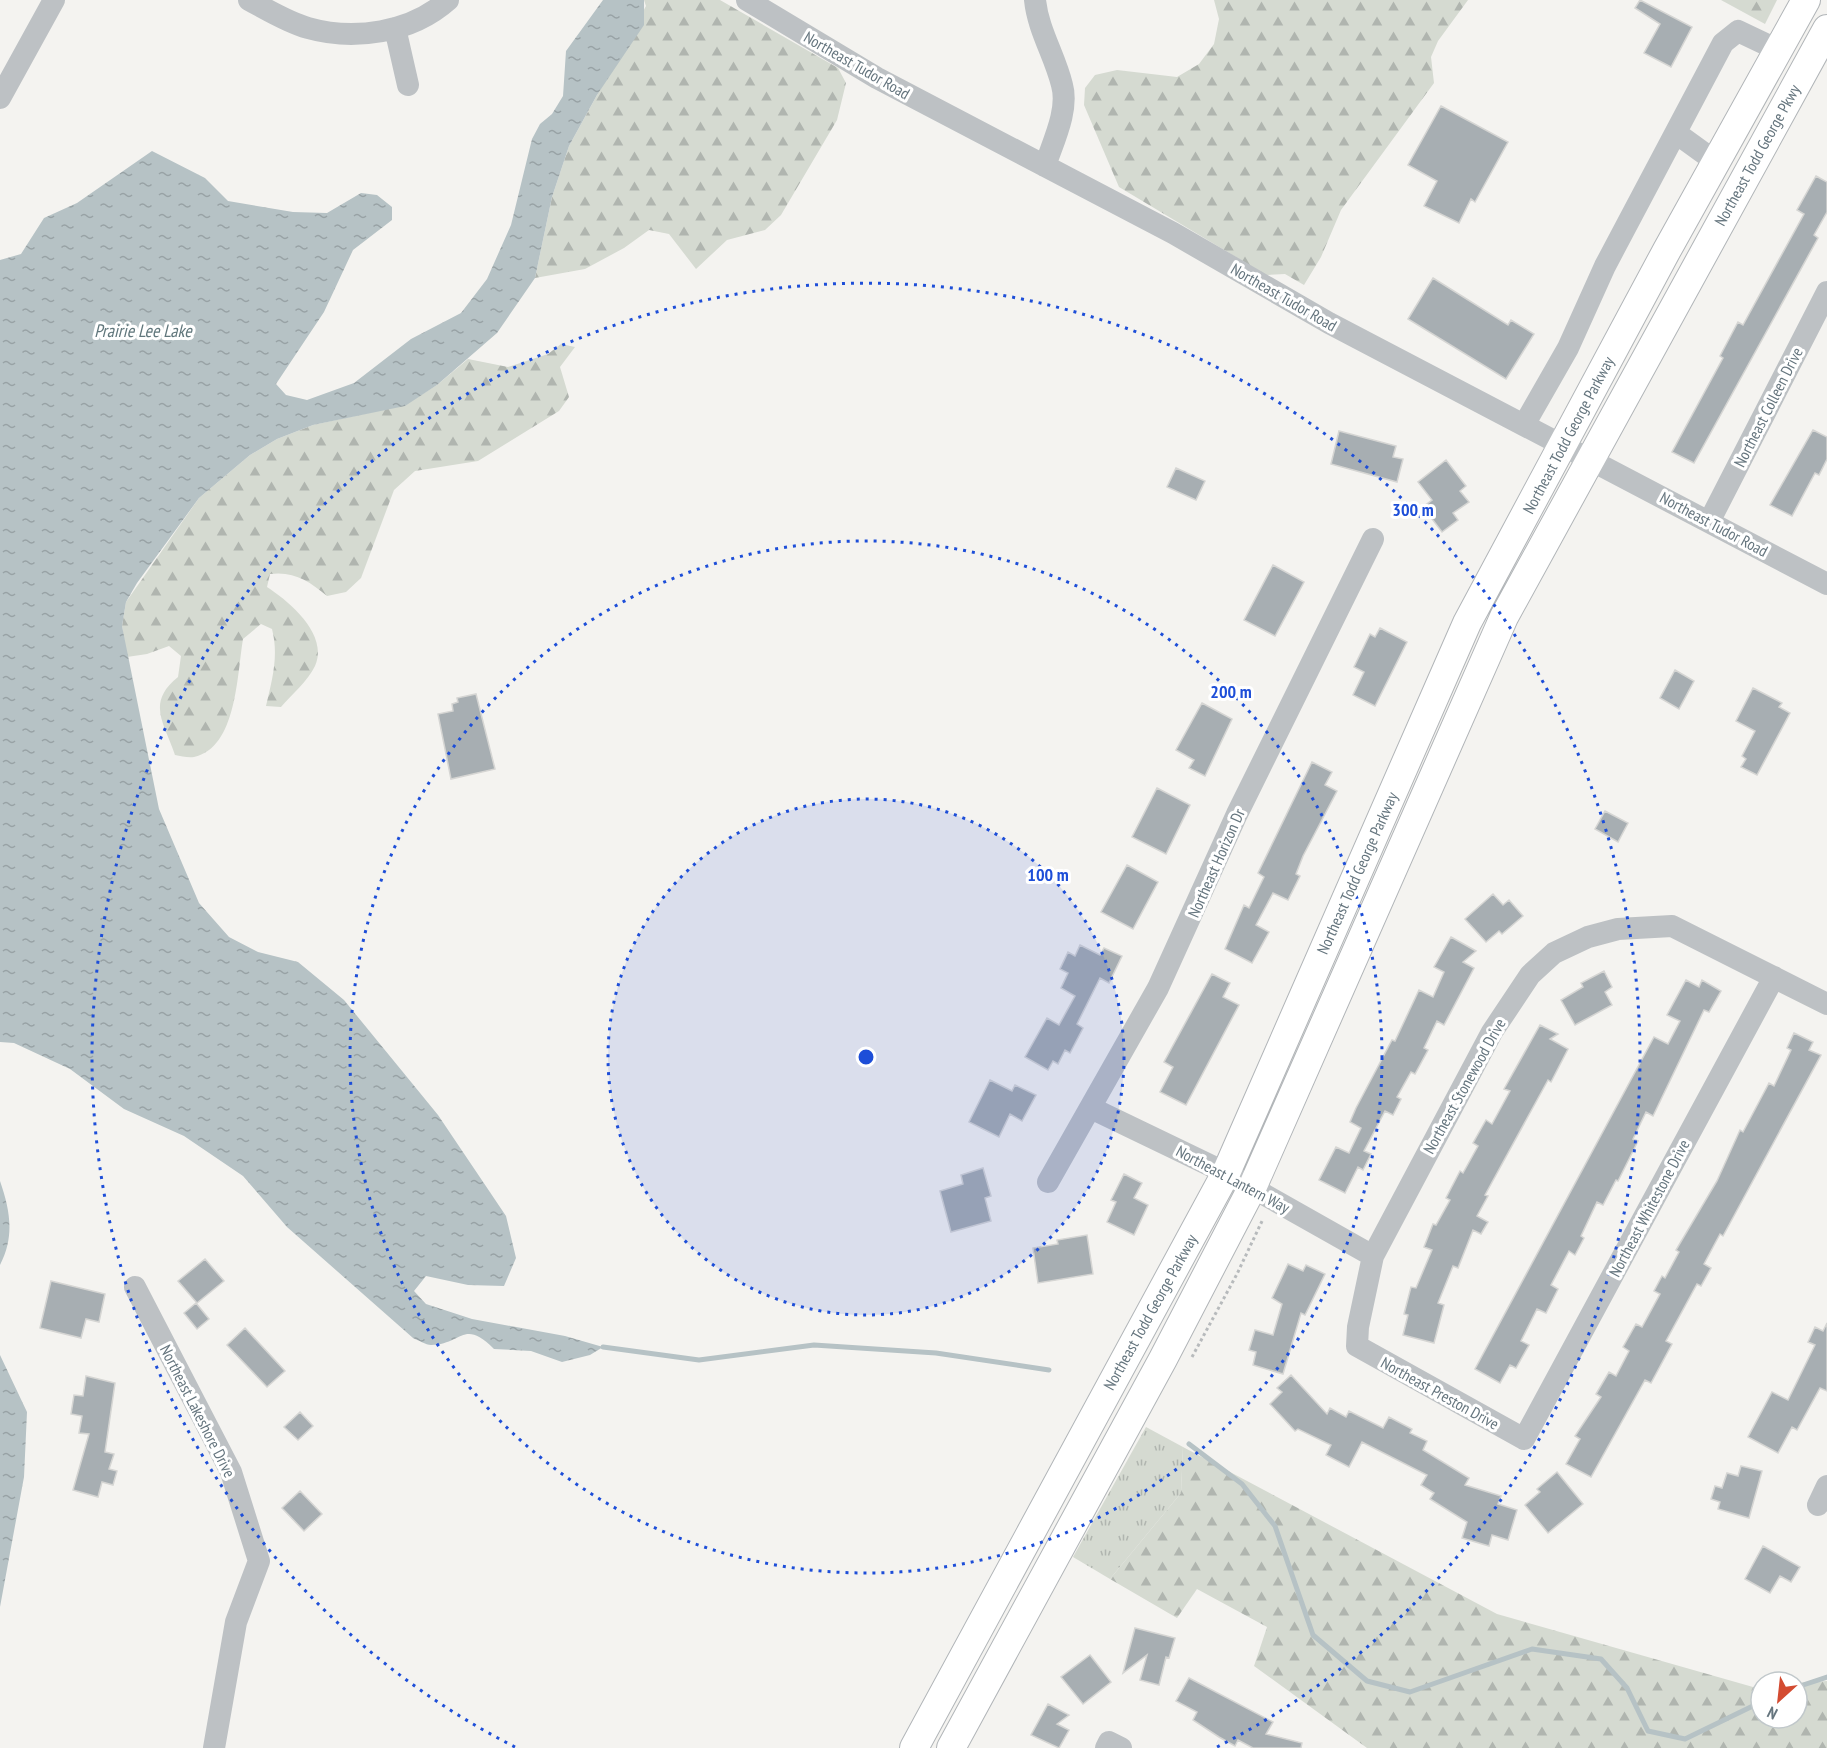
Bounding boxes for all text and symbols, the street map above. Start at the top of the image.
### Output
street label: Northeast Tudor Road [800,27,914,103]
street label: Northeast Todd George Pkwy [1710,81,1804,229]
street label: Northeast Tudor Road [1227,259,1341,335]
water label: Prairie Lee Lake [94,319,193,342]
street label: Northeast Colleen Drive [1729,344,1807,470]
street label: Northeast Todd George Parkway [1518,353,1618,517]
street label: Northeast Tudor Road [1657,487,1771,561]
text: 300 m [1392,498,1434,521]
text: 200 m [1210,680,1252,703]
street label: Northeast Todd George Parkway [1312,789,1402,957]
street label: Northeast Horizon Dr [1183,805,1249,920]
text: 100 m [1027,863,1069,886]
street label: Northeast Stonewood Drive [1418,1015,1510,1157]
centre of rings [856,1047,876,1067]
street label: Northeast Whitestone Drive [1604,1136,1694,1280]
street label: Northeast Lantern Way [1173,1141,1293,1217]
street label: Northeast Todd George Parkway [1099,1230,1201,1394]
street label: Northeast Lakeshore Drive [156,1341,240,1481]
street label: Northeast Preston Drive [1378,1352,1502,1434]
north arrow [1749,1670,1809,1730]
text: N [1764,1702,1781,1724]

